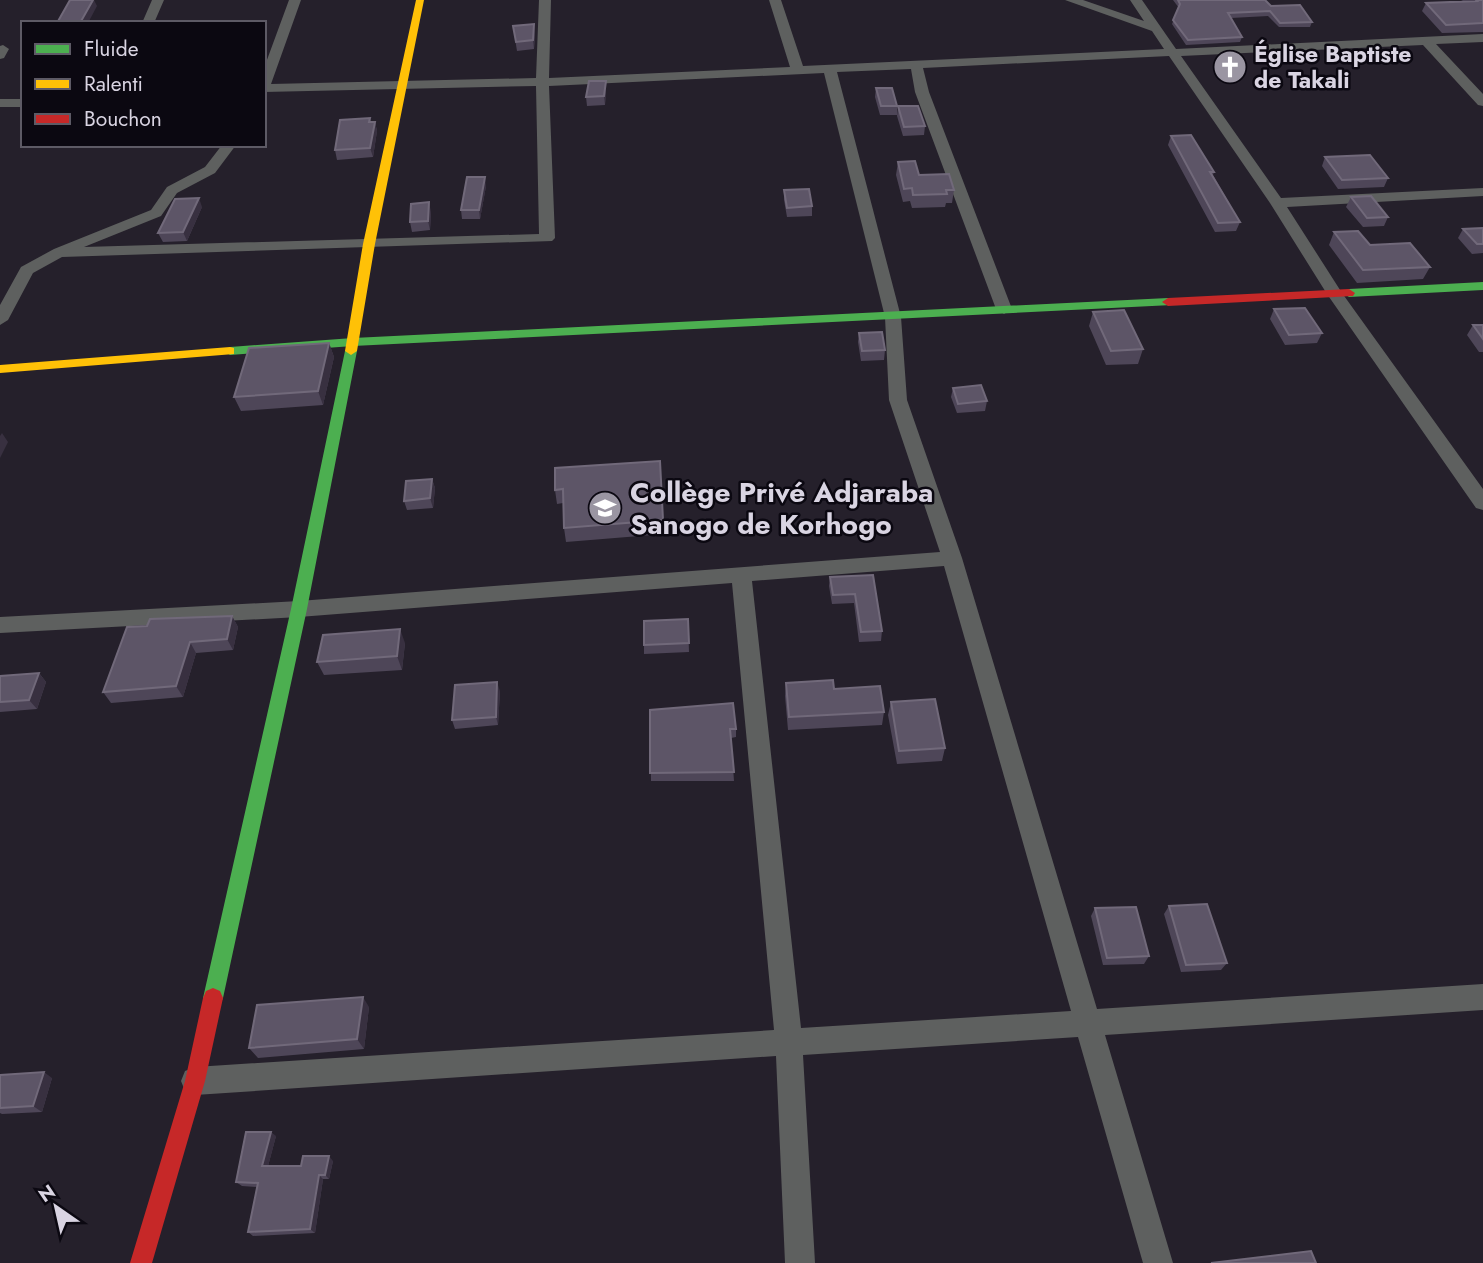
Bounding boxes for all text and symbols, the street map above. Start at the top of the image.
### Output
legend [21,21,266,147]
text: Fluide [84,34,139,64]
place label: Église Baptiste de Takali [1254,37,1412,97]
church icon: Église Baptiste de Takali [1211,48,1249,86]
text: Ralenti [84,69,143,99]
text: Bouchon [84,104,162,134]
place label: Collège Privé Adjaraba Sanogo de Korhogo [630,472,933,545]
school or university icon: Collège Privé Adjaraba Sanogo de Korhogo [586,489,624,527]
north arrow [21,1172,91,1242]
text: N [33,1178,61,1209]

